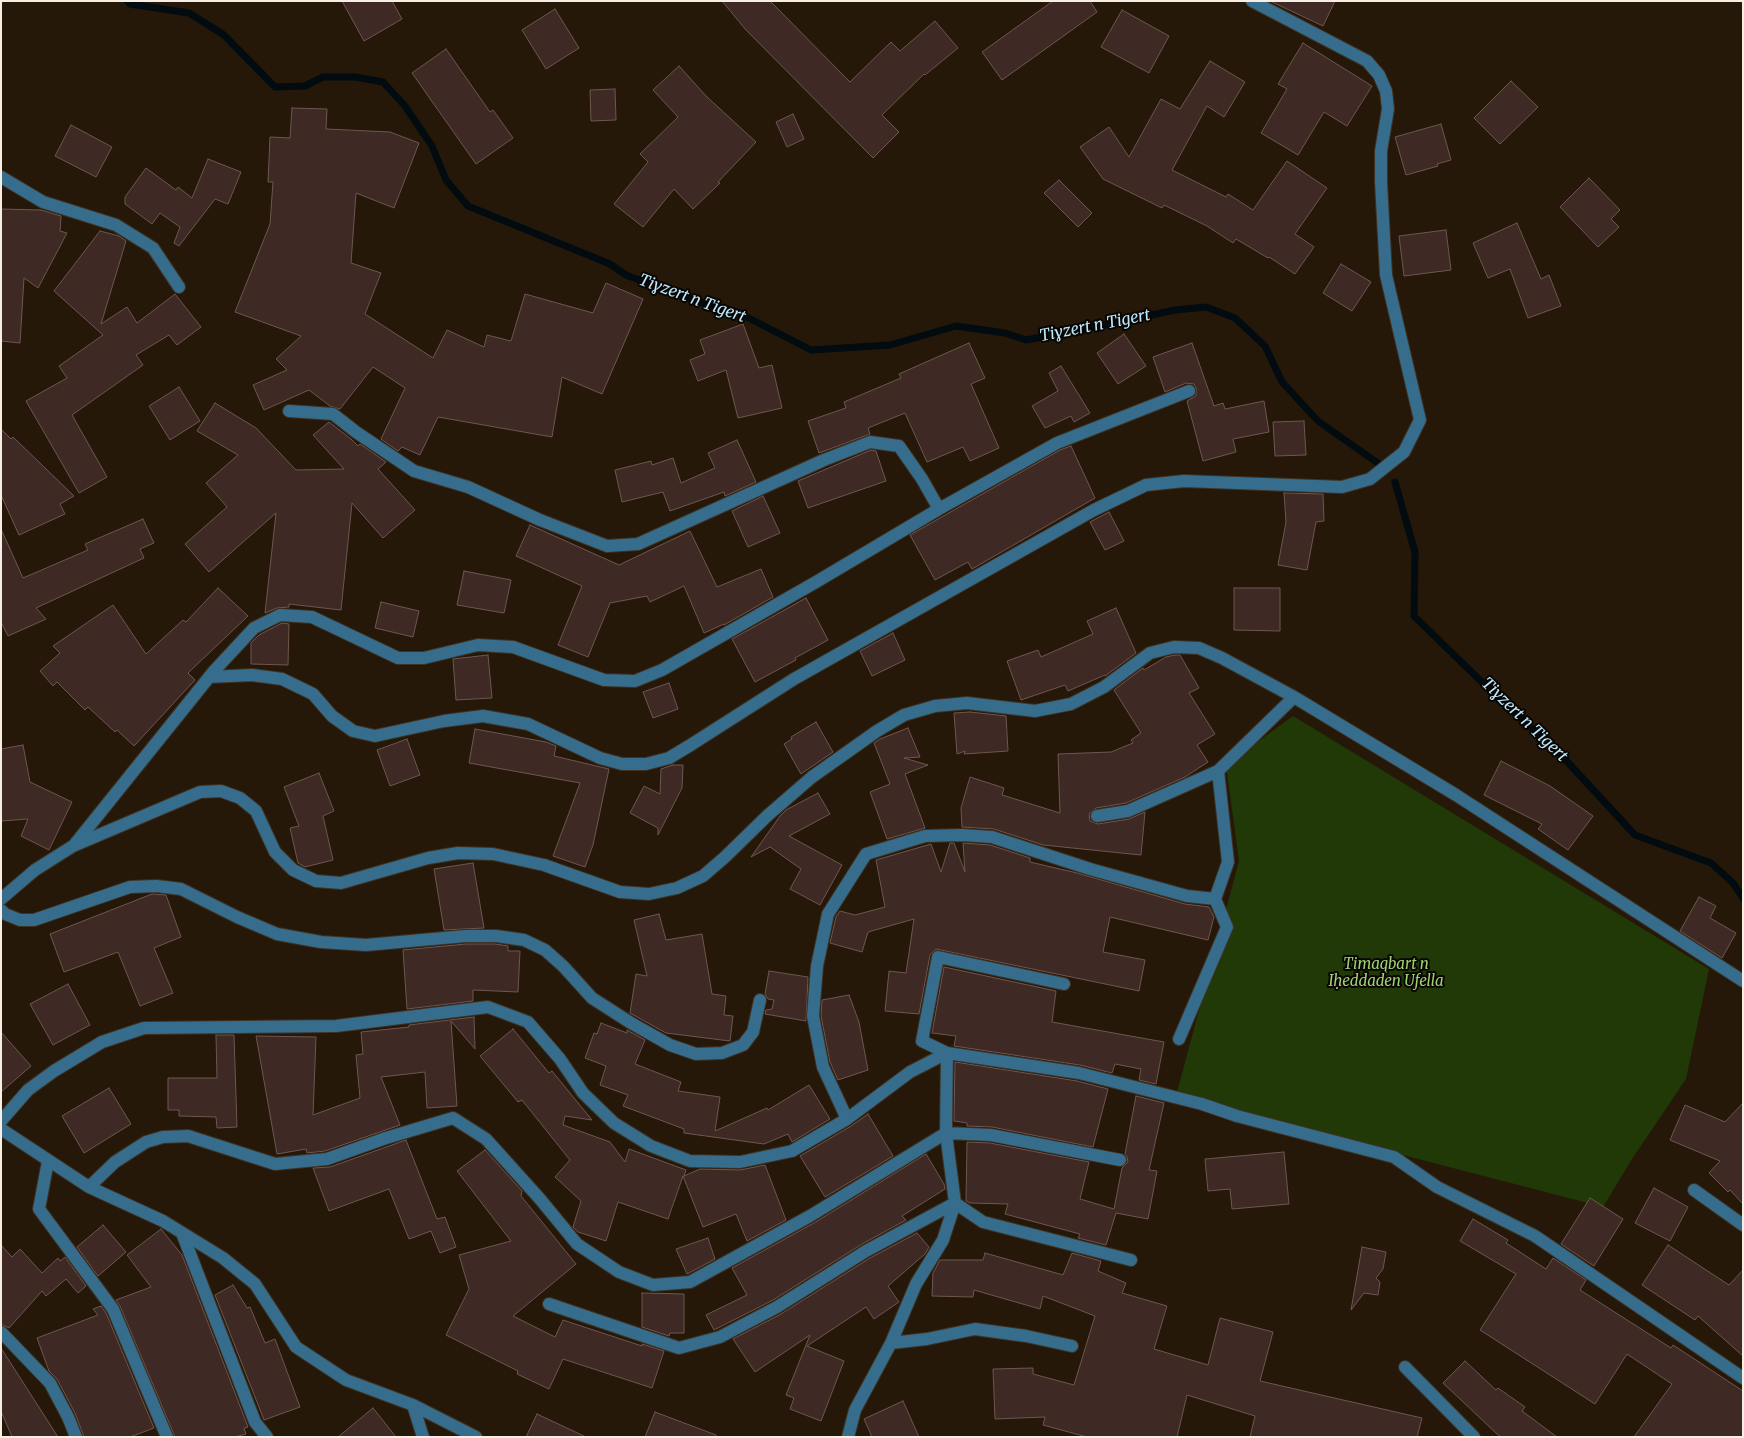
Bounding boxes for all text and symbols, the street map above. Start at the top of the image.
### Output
water label: Tiɣzert n Tigert [636,271,748,327]
water label: Tiɣzert n Tigert [1038,306,1152,346]
water label: Tiɣzert n Tigert [1477,674,1571,766]
park label: Timaqbart n Iḥeddaden Ufella [1328,956,1444,991]

